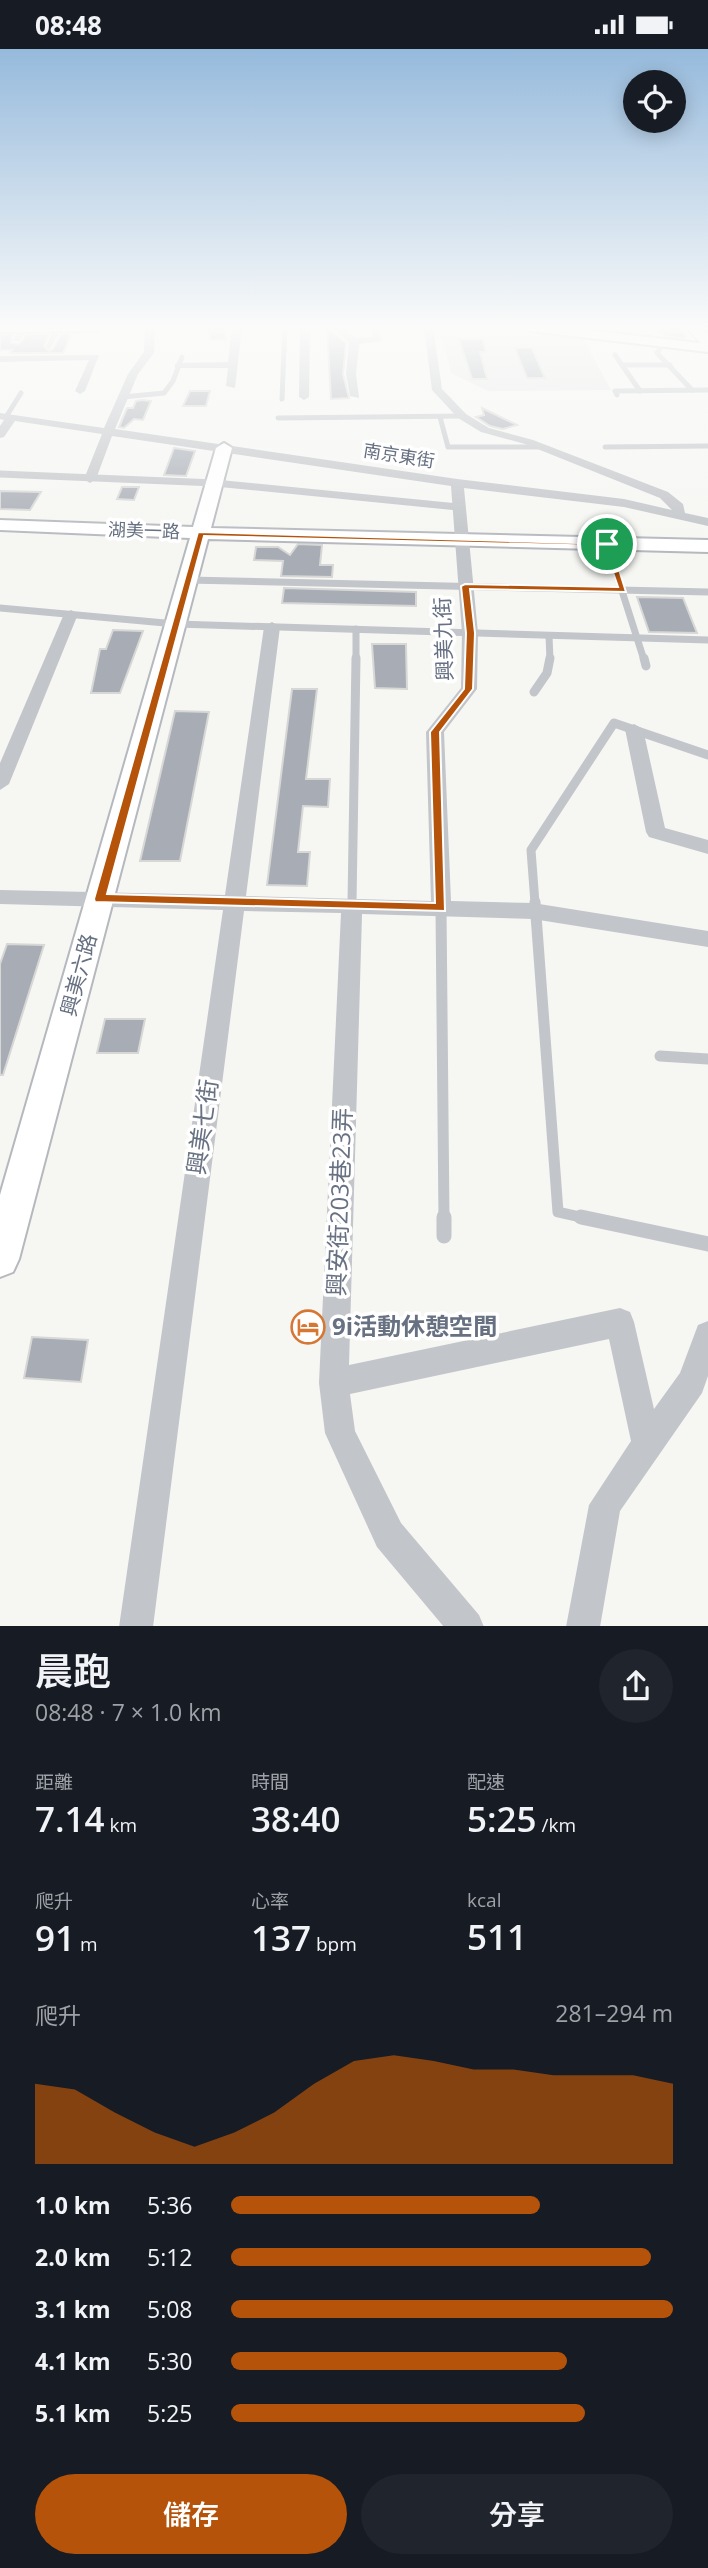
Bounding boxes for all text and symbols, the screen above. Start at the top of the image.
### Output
text: 08:48 [35,7,102,43]
map controls [623,70,686,133]
button: locate [623,70,686,133]
street label: 南京東街 [362,438,437,472]
pin [577,514,637,574]
street label: 湖美一路 [108,517,180,543]
icon: arrive [588,525,626,563]
street label: 興美九街 [428,597,458,681]
street label: 興美六路 [54,931,102,1019]
street label: 興美七街 [178,1077,225,1177]
street label: 興安街203巷23弄 [319,1107,358,1297]
hotel icon: 9i活動休憩空間 [289,1308,327,1346]
place label: 9i活動休憩空間 [332,1309,497,1342]
text: 晨跑 [35,1644,111,1696]
button: share [599,1649,673,1723]
text: 08:48 · 7 × 1.0 km [35,1696,222,1728]
text: 距離 [35,1769,73,1795]
text: 時間 [251,1769,289,1795]
text: 配速 [467,1769,505,1795]
text: 7.14 [35,1795,105,1842]
text: 38:40 [251,1795,341,1842]
text: 5:25 [467,1795,537,1842]
text: km [105,1812,137,1838]
text: /km [537,1812,576,1838]
text: kcal [467,1887,501,1913]
text: 爬升 [35,1888,73,1914]
text: 心率 [251,1888,289,1914]
text: 511 [467,1913,527,1960]
text: 91 [35,1914,75,1961]
text: 137 [251,1914,311,1961]
text: m [75,1931,98,1957]
text: bpm [311,1931,357,1957]
text: 281–294 m [555,1997,673,2029]
text: 爬升 [35,1999,81,2031]
text: 1.0 km [35,2189,111,2221]
text: 5:36 [147,2189,193,2221]
text: 2.0 km [35,2241,111,2273]
text: 5:12 [147,2241,193,2273]
text: 3.1 km [35,2293,111,2325]
text: 5:08 [147,2293,193,2325]
text: 4.1 km [35,2345,111,2377]
text: 5:30 [147,2345,193,2377]
text: 5.1 km [35,2397,111,2429]
text: 5:25 [147,2397,193,2429]
button: 儲存 [35,2474,347,2554]
button: 分享 [361,2474,673,2554]

